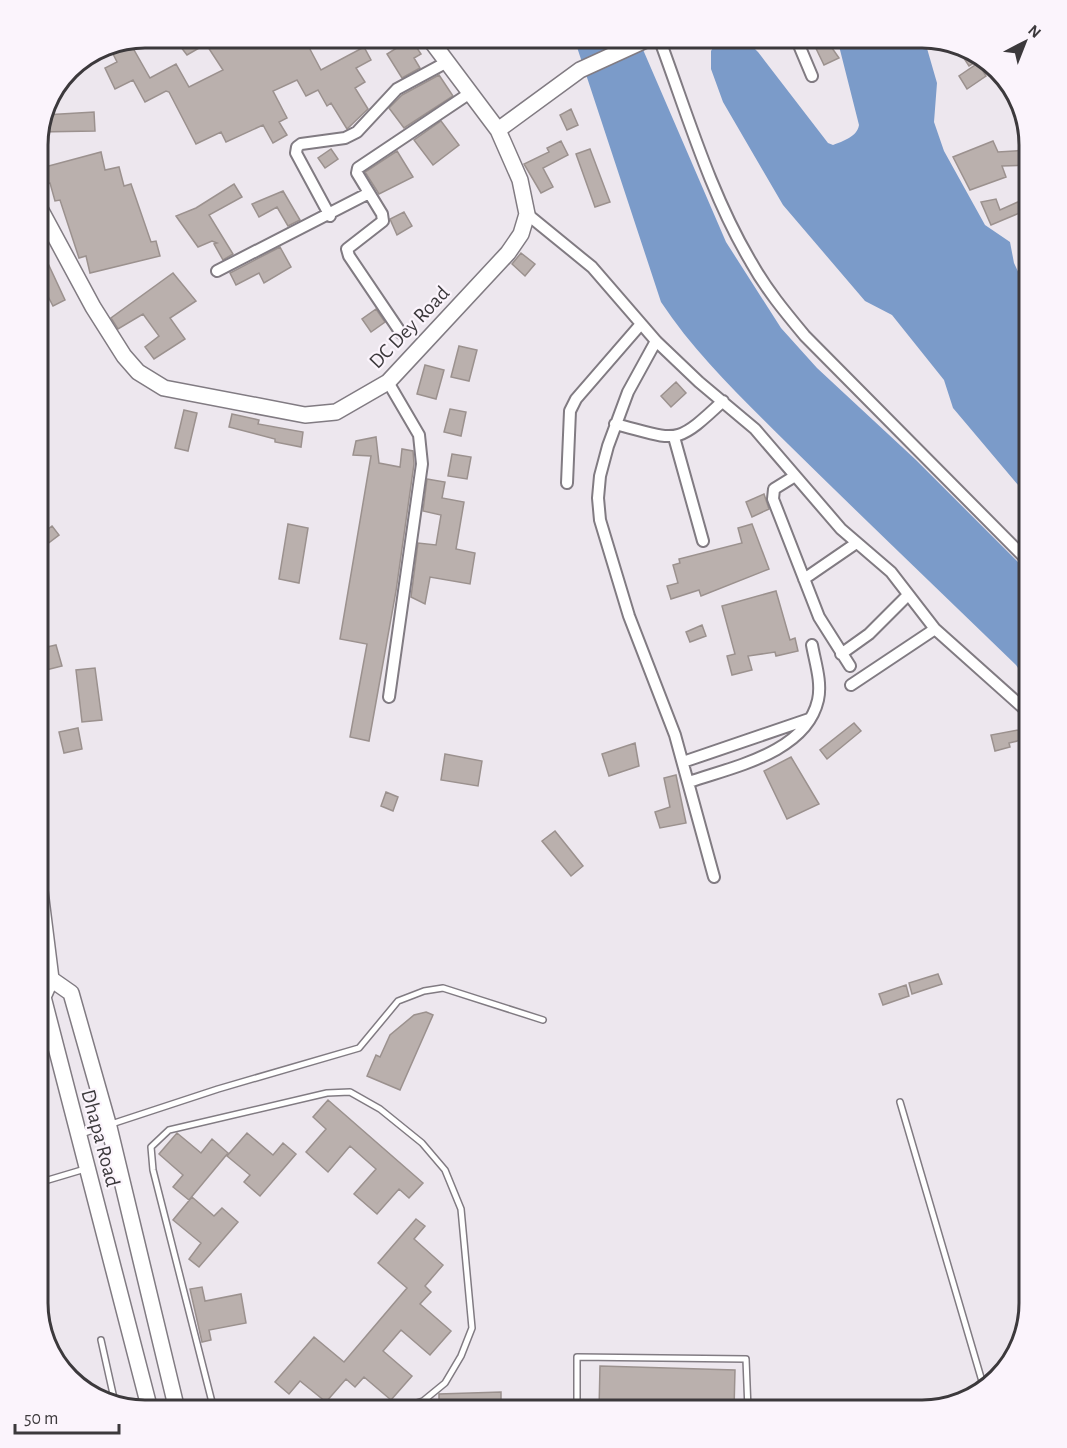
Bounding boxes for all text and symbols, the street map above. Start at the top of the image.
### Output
north arrow [995,12,1055,72]
text: N [1025,22,1044,41]
street label: DC Dey Road [365,282,454,373]
street label: Dhapa Road [77,1087,124,1189]
scale bar [15,1397,118,1435]
text: 50 m [24,1410,58,1428]

